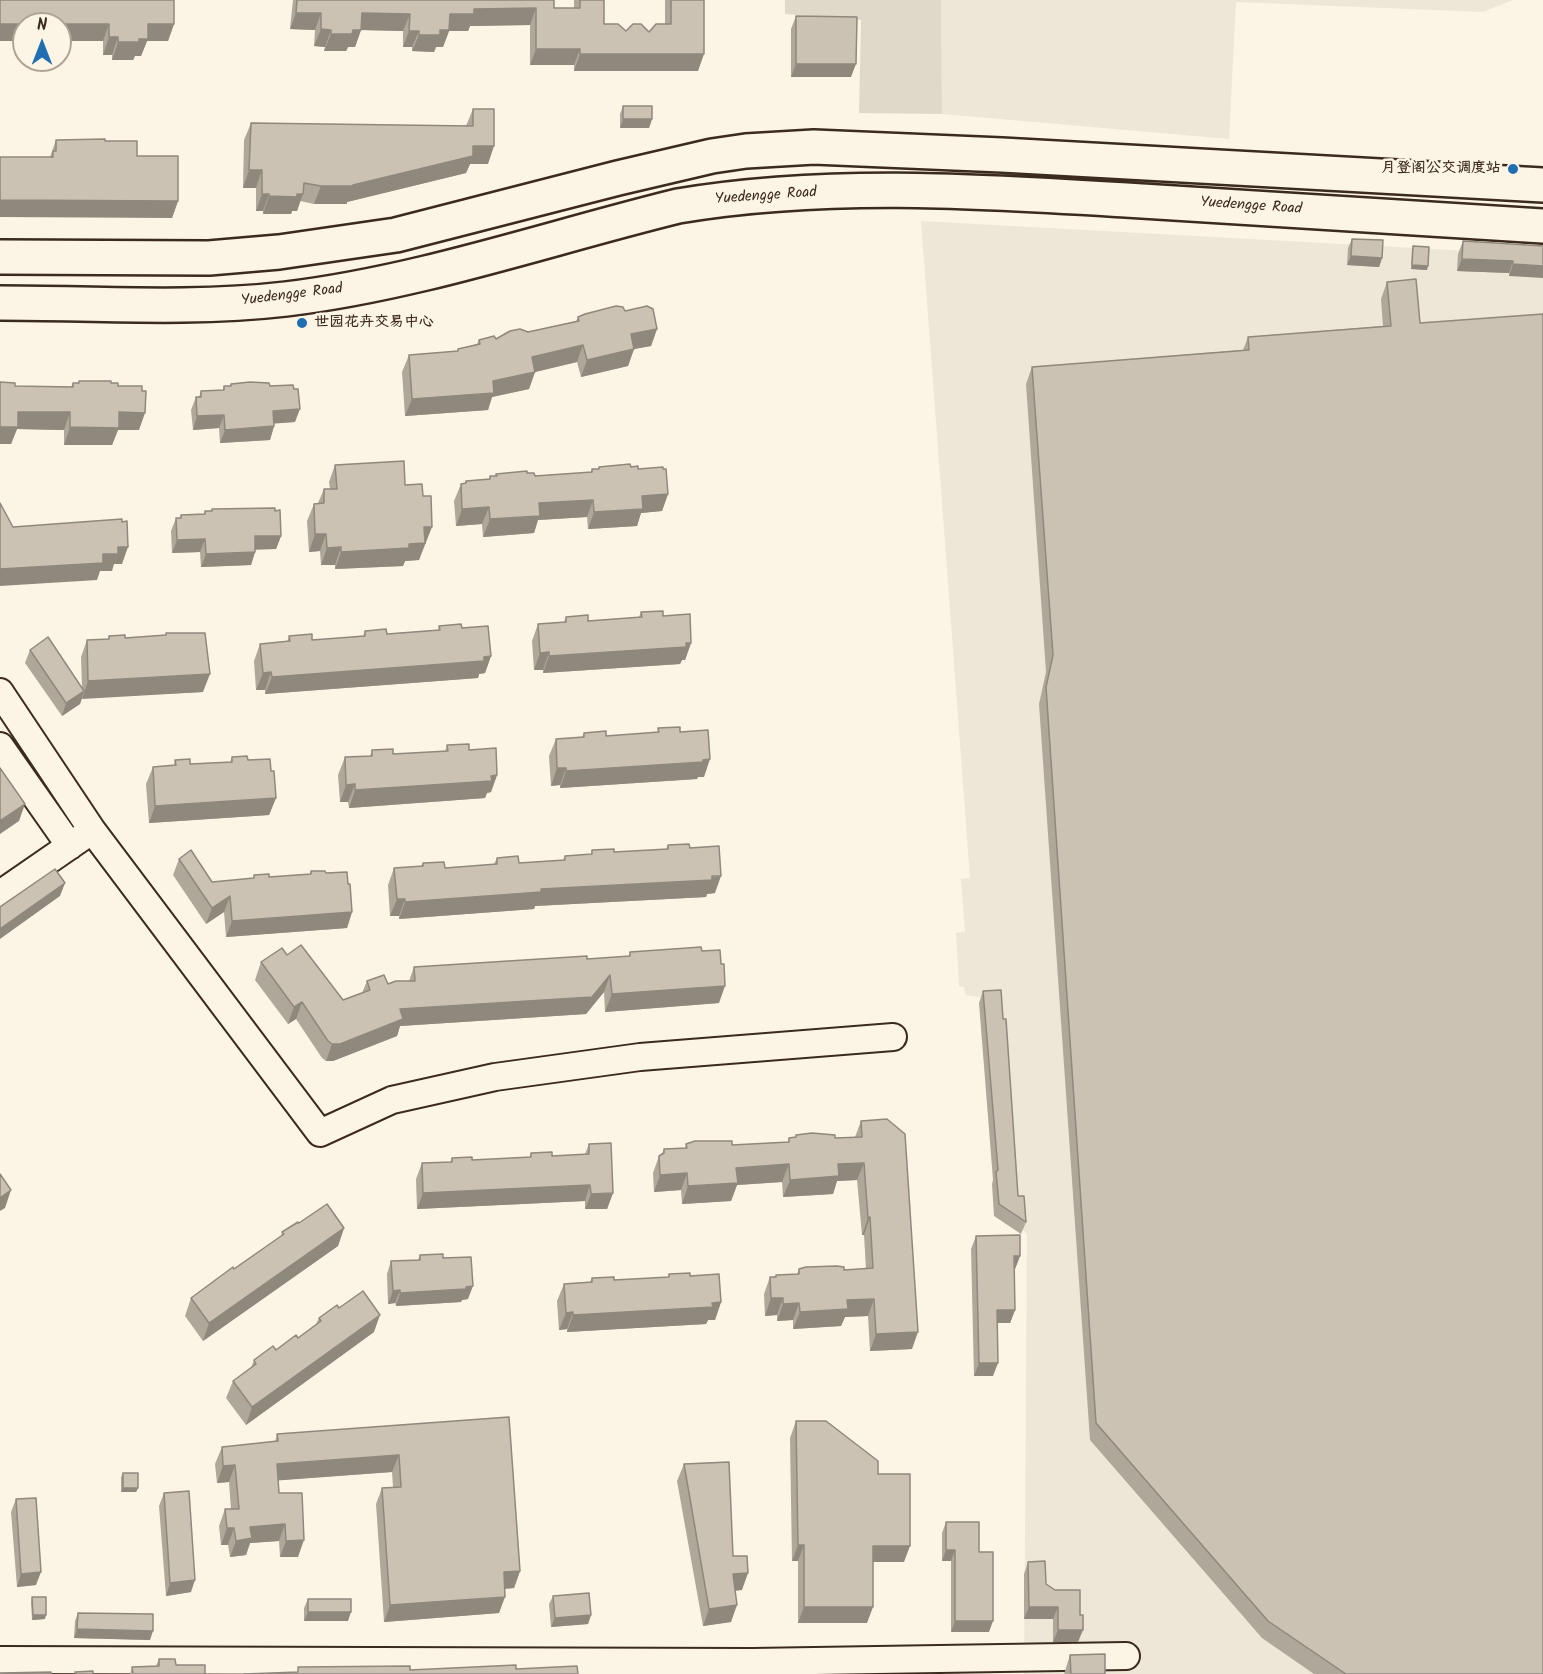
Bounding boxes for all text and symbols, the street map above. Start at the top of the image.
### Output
north arrow [12,12,72,72]
text: N [37,13,47,38]
place label: 月登阁公交调度站 [1381,160,1501,178]
marker: 月登阁公交调度站 [1506,162,1520,176]
street label: Yuedengge Road [715,184,817,210]
street label: Yuedengge Road [1200,194,1302,220]
street label: Yuedengge Road [240,281,344,311]
place label: 世园花卉交易中心 [314,314,434,332]
marker: 世园花卉交易中心 [295,316,309,330]

